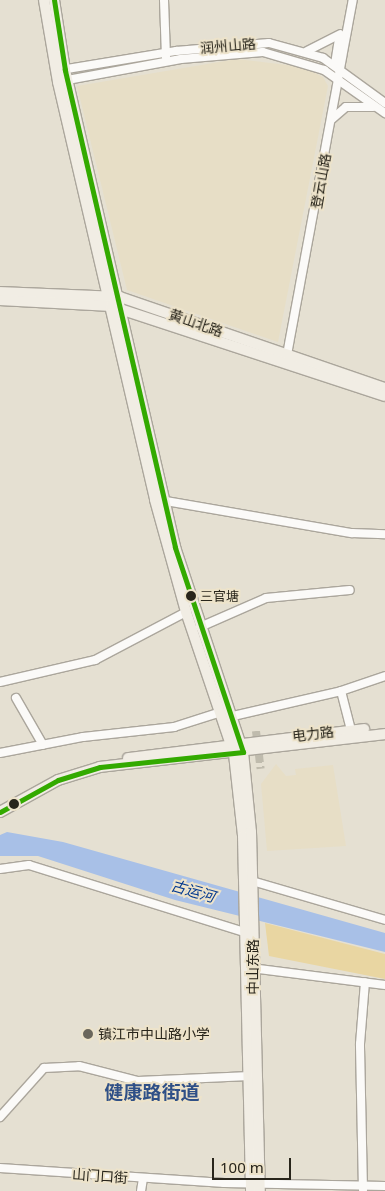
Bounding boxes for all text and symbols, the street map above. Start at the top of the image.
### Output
street label: 润州山路 [199,35,257,57]
street label: 登云山路 [308,152,334,210]
street label: 黄山北路 [167,306,225,340]
place label: 三官塘 [200,588,239,604]
marker: 三官塘 [186,591,196,601]
street label: 电力路 [291,723,335,745]
unlabelled marker [9,799,19,809]
water label: 古运河 [169,876,217,906]
street label: 中山东路 [245,939,261,995]
place label: 镇江市中山路小学 [98,1026,210,1042]
marker: 镇江市中山路小学 [82,1028,94,1040]
district label: 健康路街道 [105,1082,199,1104]
scale bar [215,1148,294,1180]
text: 100 m [220,1157,264,1177]
street label: 山门口街 [71,1166,129,1186]

